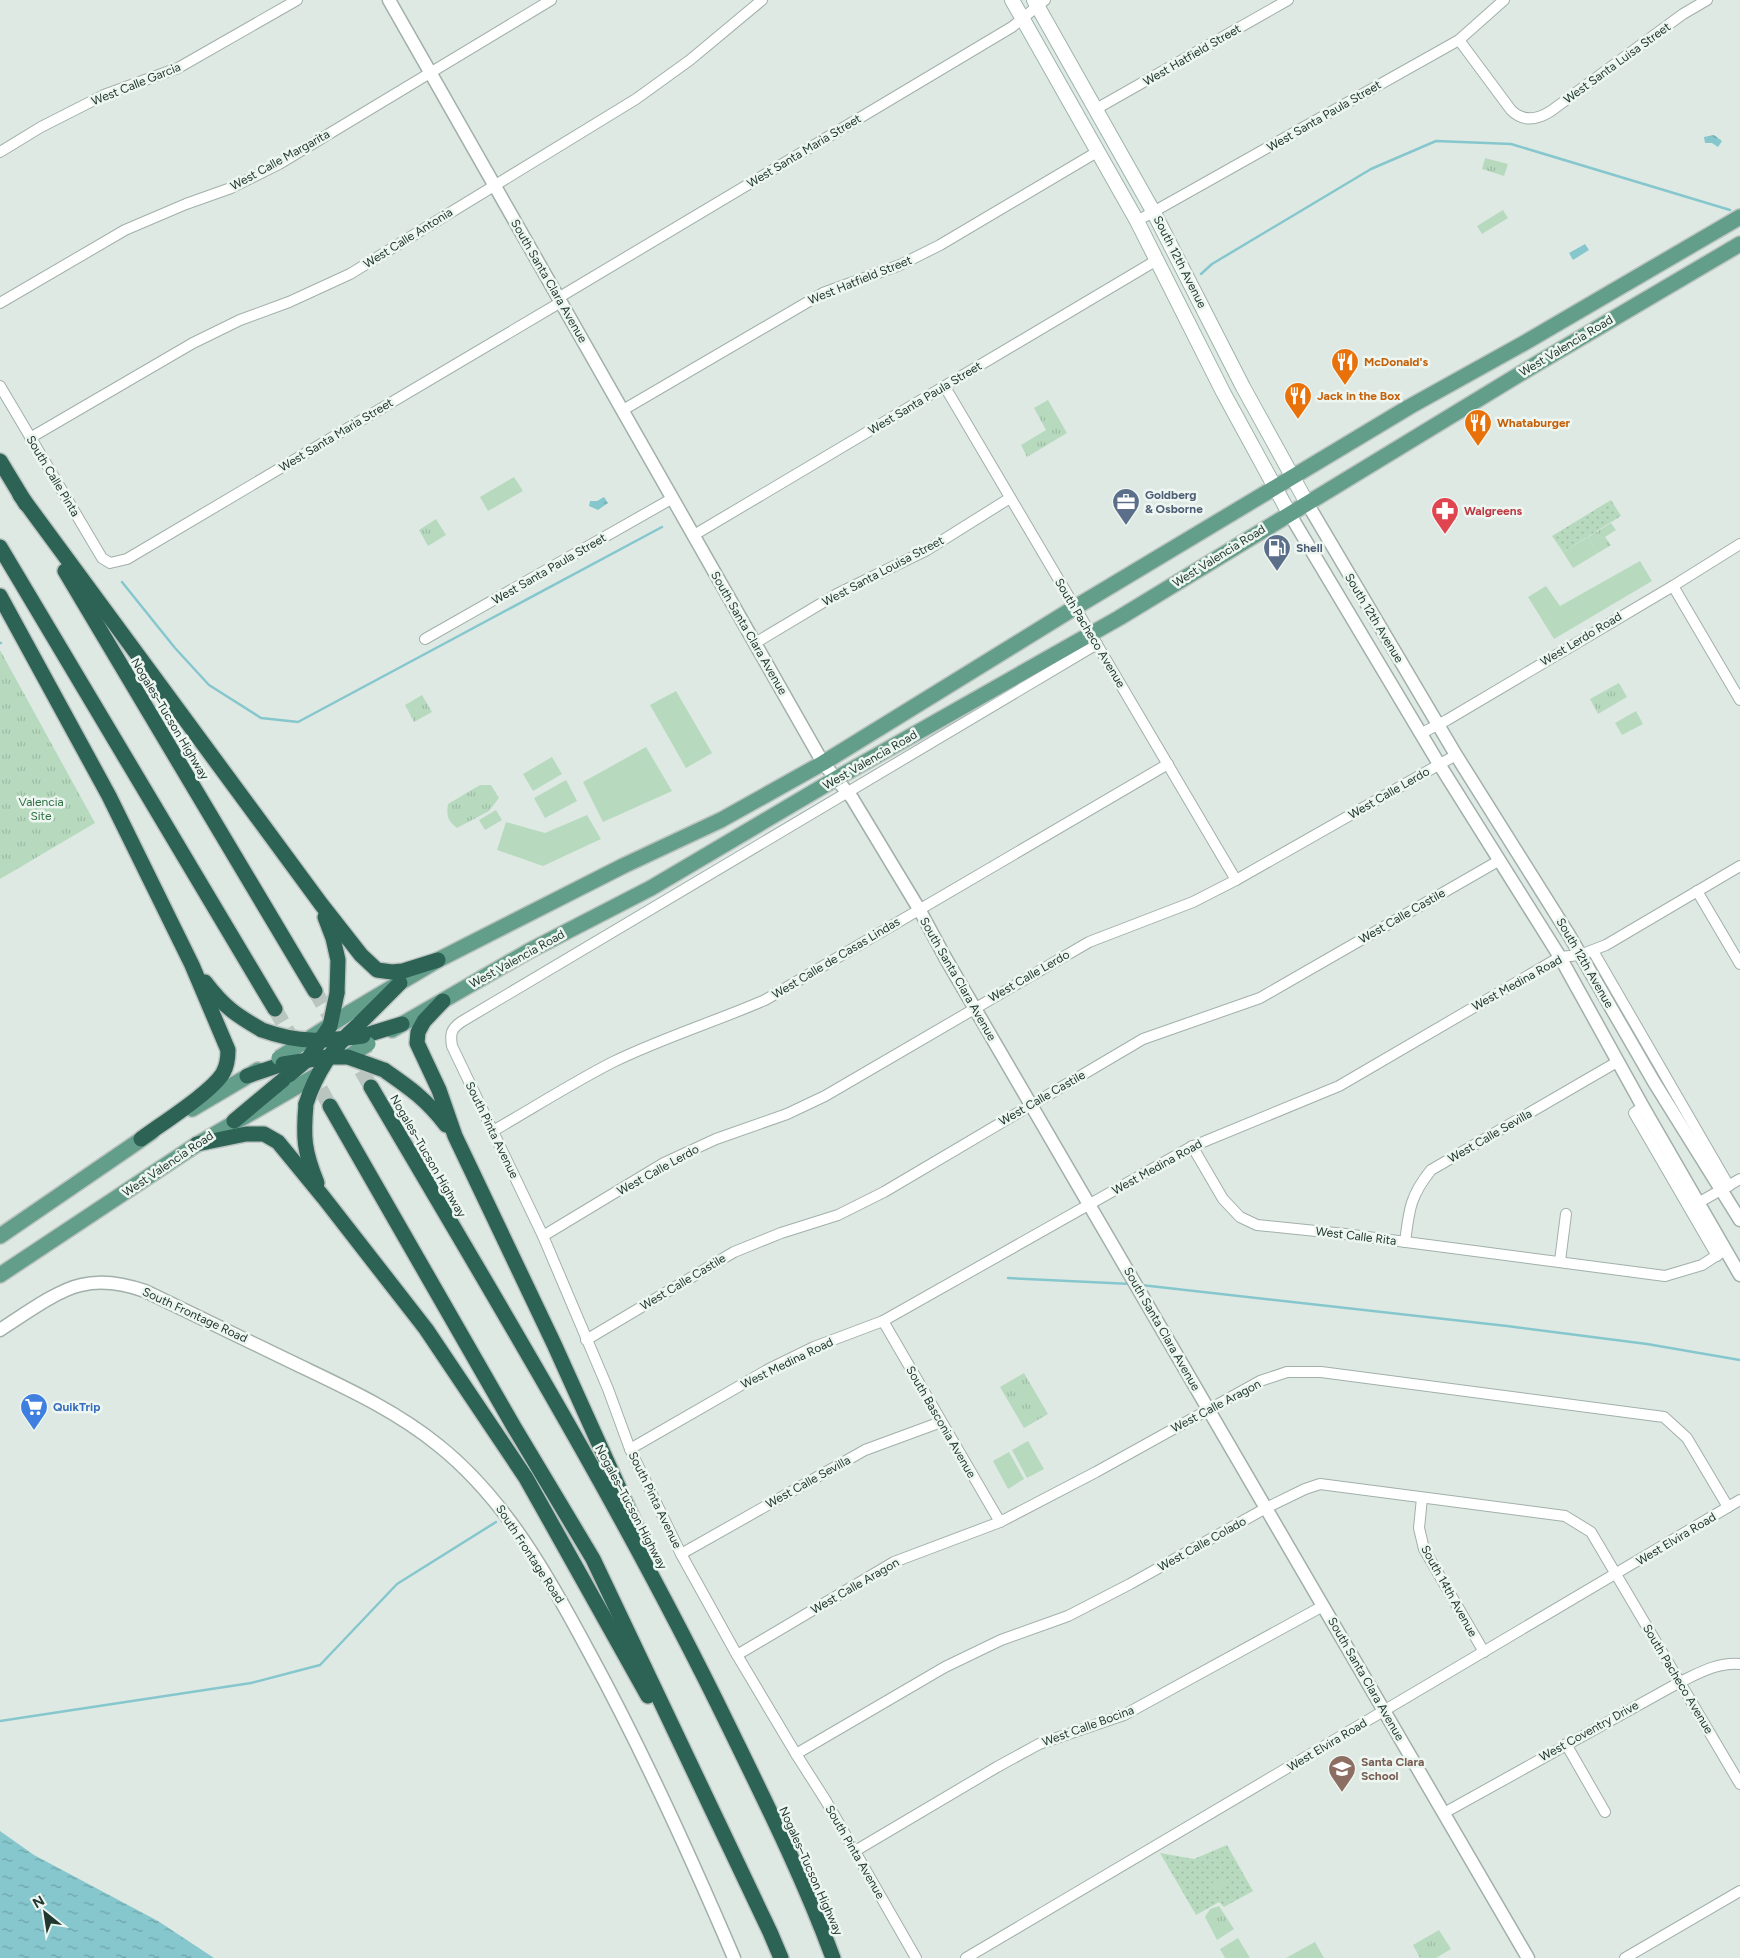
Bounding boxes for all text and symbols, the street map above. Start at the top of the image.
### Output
street label: West Santa Luisa Street [1561,19,1673,106]
street label: West Hatfield Street [1141,21,1244,89]
street label: West Calle Garcia [89,60,183,108]
street label: West Santa Paula Street [1264,77,1384,154]
street label: West Santa Maria Street [745,111,864,191]
street label: West Calle Margarita [228,127,332,193]
street label: West Calle Antonia [361,205,455,271]
street label: South 12th Avenue [1151,214,1210,311]
street label: South Santa Clara Avenue [508,217,590,346]
street label: West Hatfield Street [806,253,914,307]
street label: West Valencia Road [1517,313,1615,379]
restaurant icon: McDonald's [1330,347,1360,386]
place label: McDonald's [1364,355,1428,369]
street label: West Santa Paula Street [866,358,984,437]
restaurant icon: Jack in the Box [1283,381,1313,420]
place label: Jack in the Box [1317,389,1401,403]
street label: West Santa Maria Street [277,395,396,475]
restaurant icon: Whataburger [1463,408,1493,447]
place label: Whataburger [1497,416,1571,430]
street label: South Calle Pinta [23,433,83,519]
office icon: Goldberg & Osborne [1111,487,1141,526]
place label: Goldberg & Osborne [1145,488,1203,516]
pharmacy icon: Walgreens [1430,496,1460,535]
place label: Walgreens [1464,504,1523,518]
street label: West Valencia Road [1170,522,1268,590]
street label: West Santa Paula Street [489,530,609,607]
street label: West Santa Louisa Street [820,533,946,609]
fuel station icon: Shell [1262,533,1292,572]
place label: Shell [1296,541,1323,555]
street label: South Santa Clara Avenue [708,569,790,698]
street label: South 12th Avenue [1342,571,1406,666]
street label: South Pacheco Avenue [1052,576,1128,691]
street label: West Lerdo Road [1538,609,1624,669]
street label: Nogales–Tucson Highway [128,656,212,783]
street label: West Valencia Road [820,727,920,793]
street label: West Calle Lerdo [1346,764,1432,822]
park label: Valencia Site [18,795,64,823]
street label: West Calle Castile [1356,885,1448,946]
street label: West Calle de Casas Lindas [770,914,903,1002]
street label: South Santa Clara Avenue [917,915,999,1044]
street label: South 12th Avenue [1554,915,1617,1011]
street label: West Valencia Road [467,927,567,991]
street label: West Calle Lerdo [986,947,1072,1005]
street label: West Medina Road [1470,952,1564,1014]
street label: West Calle Castile [996,1067,1088,1128]
street label: South Pinta Avenue [463,1079,522,1181]
street label: Nogales–Tucson Highway [387,1092,469,1220]
street label: West Calle Sevilla [1446,1106,1534,1166]
street label: West Valencia Road [120,1128,216,1200]
street label: West Medina Road [1110,1136,1204,1198]
street label: West Calle Lerdo [615,1142,701,1198]
street label: West Calle Rita [1315,1224,1397,1248]
street label: West Calle Castile [638,1251,729,1313]
street label: South Santa Clara Avenue [1121,1265,1203,1394]
street label: South Frontage Road [140,1285,250,1345]
street label: West Medina Road [739,1335,835,1391]
street label: South Basconia Avenue [903,1364,979,1481]
street label: West Calle Aragon [1169,1376,1263,1435]
supermarket icon: QuikTrip [19,1392,49,1431]
place label: QuikTrip [53,1400,100,1414]
street label: Nogales–Tucson Highway [592,1442,670,1572]
street label: South Pinta Avenue [626,1449,685,1551]
street label: West Calle Sevilla [763,1453,853,1511]
street label: South Frontage Road [493,1502,567,1606]
street label: West Elvira Road [1634,1510,1718,1568]
street label: West Calle Colado [1155,1514,1249,1574]
street label: South 14th Avenue [1418,1543,1480,1640]
street label: West Calle Aragon [809,1555,902,1617]
street label: South Santa Clara Avenue [1325,1615,1407,1744]
street label: South Pacheco Avenue [1640,1622,1716,1737]
street label: West Coventry Drive [1537,1698,1641,1764]
street label: West Calle Bocina [1040,1703,1136,1749]
street label: West Elvira Road [1285,1716,1369,1774]
school or university icon: Santa Clara School [1327,1754,1357,1793]
place label: Santa Clara School [1361,1755,1424,1783]
street label: South Pinta Avenue [822,1803,888,1902]
street label: Nogales–Tucson Highway [776,1805,846,1938]
north arrow [20,1888,70,1938]
text: N [30,1892,48,1912]

